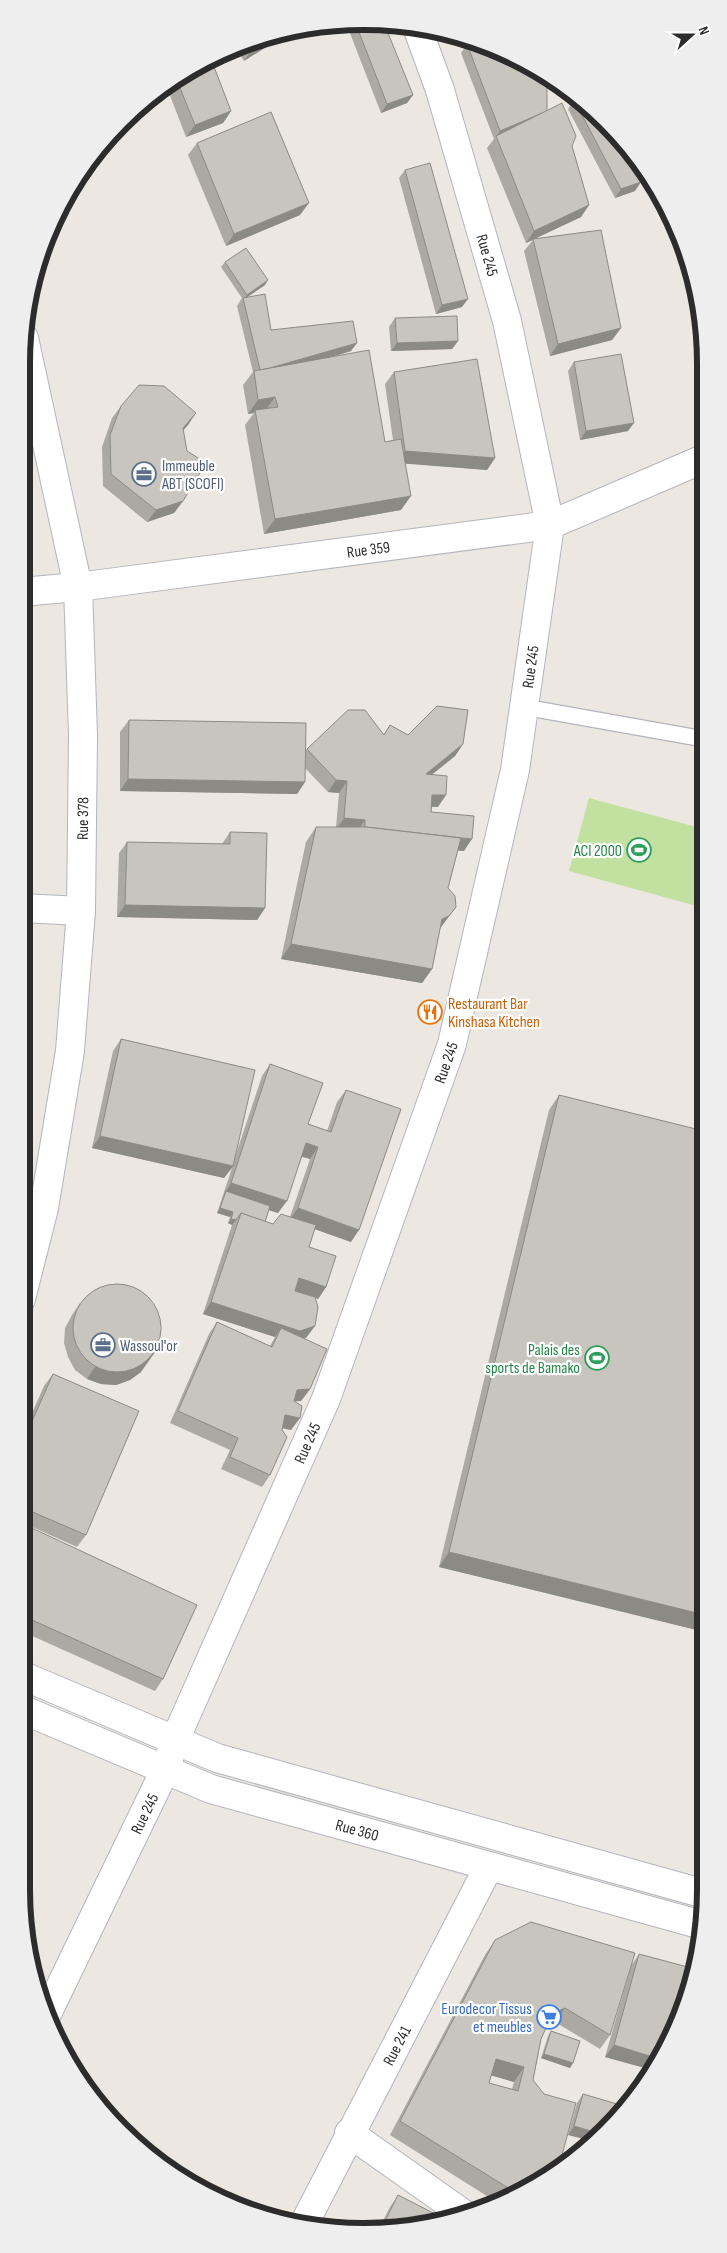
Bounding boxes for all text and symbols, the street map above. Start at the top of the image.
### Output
north arrow [667,10,717,60]
text: N [694,24,713,37]
street label: Rue 245 [472,232,502,279]
place label: Immeuble ABT (SCOFI) [161,457,224,494]
office icon: Immeuble ABT (SCOFI) [131,461,157,487]
street label: Rue 359 [346,538,391,563]
street label: Rue 245 [519,644,544,689]
street label: Rue 378 [74,797,93,840]
sports icon: ACI 2000 [626,837,652,863]
place label: ACI 2000 [573,842,622,861]
place label: Restaurant Bar Kinshasa Kitchen [448,995,540,1032]
restaurant icon: Restaurant Bar Kinshasa Kitchen [417,999,443,1025]
street label: Rue 245 [431,1040,463,1086]
office icon: Wassoul'or [90,1332,116,1358]
place label: Wassoul'or [120,1337,178,1356]
place label: Palais des sports de Bamako [485,1341,580,1378]
sports icon: Palais des sports de Bamako [584,1345,610,1371]
street label: Rue 245 [291,1420,325,1467]
street label: Rue 245 [127,1791,163,1838]
street label: Rue 360 [333,1816,381,1846]
place label: Eurodecor Tissus et meubles [441,2000,532,2037]
supermarket icon: Eurodecor Tissus et meubles [536,2004,562,2030]
street label: Rue 241 [380,2023,416,2069]

